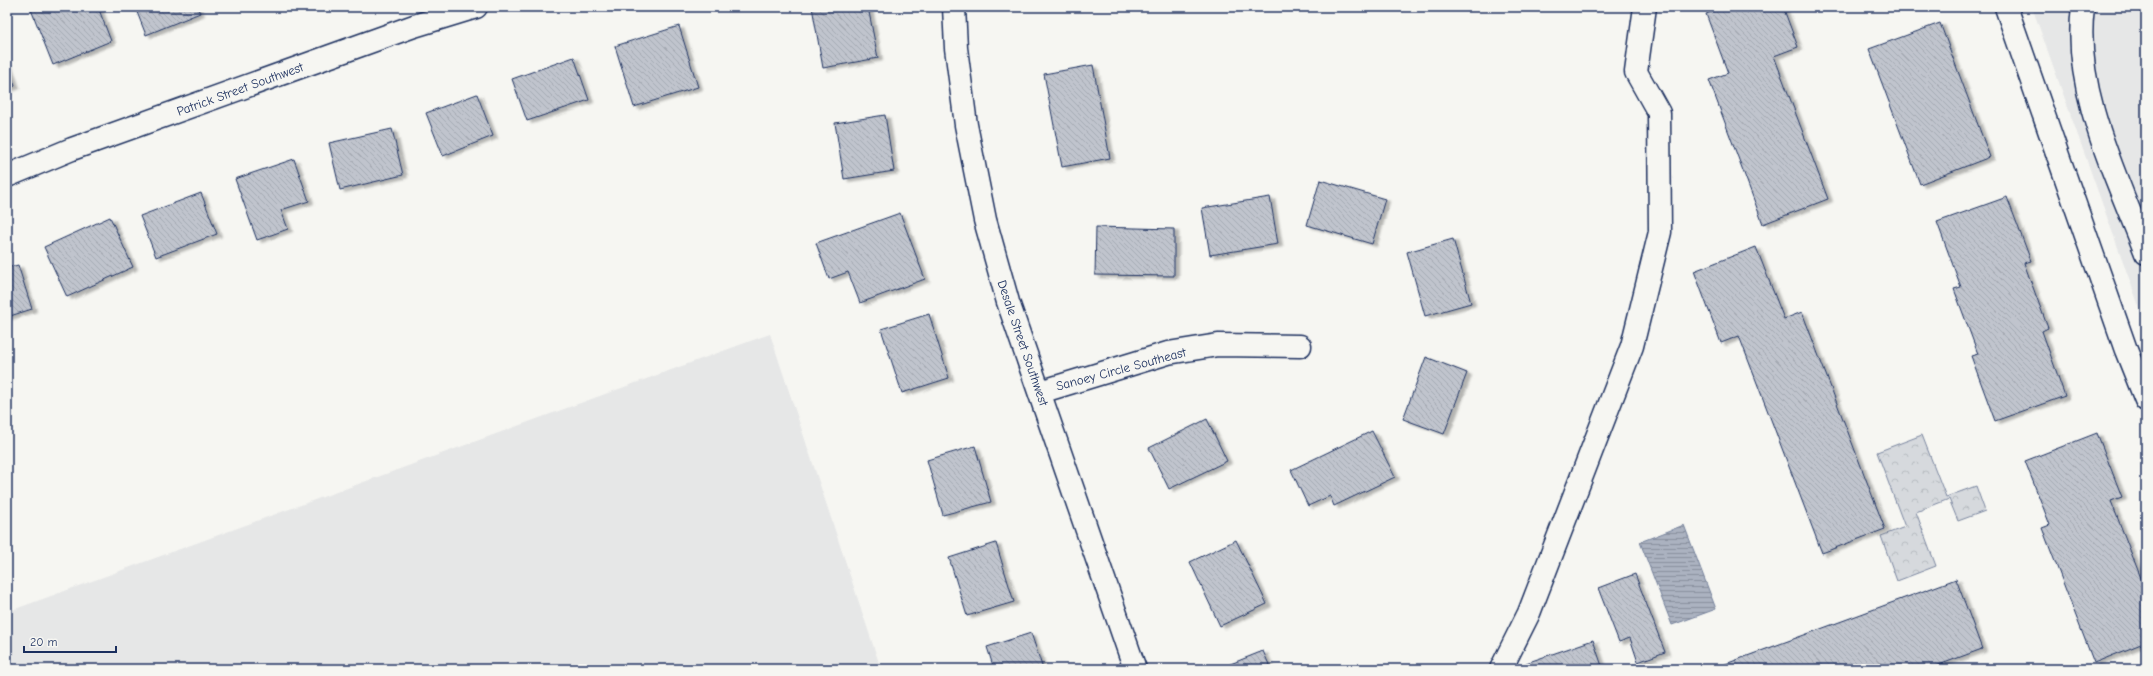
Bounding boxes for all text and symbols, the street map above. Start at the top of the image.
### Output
street label: Patrick Street Southwest [175,59,307,119]
street label: Desale Street Southwest [994,278,1052,409]
street label: Sanoey Circle Southeast [1054,344,1189,394]
scale bar [24,628,116,654]
text: 20 m [30,635,58,649]

